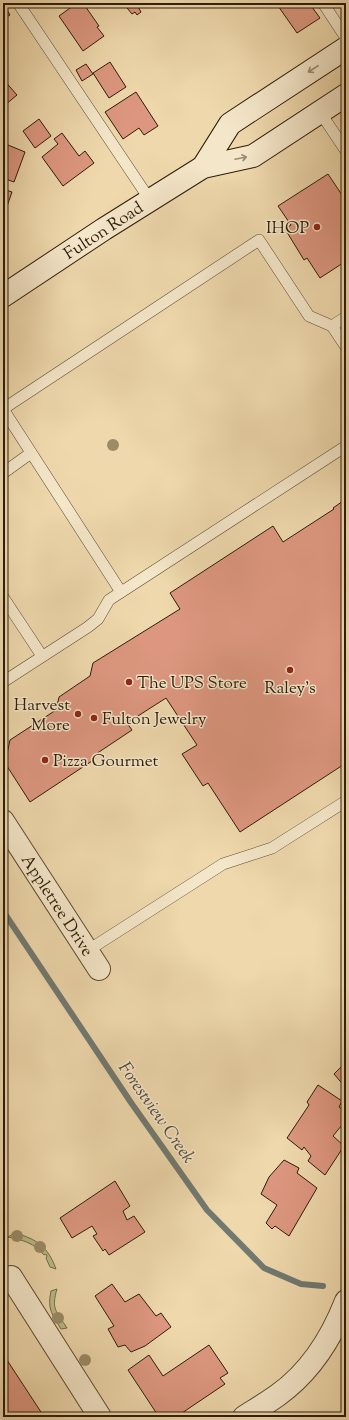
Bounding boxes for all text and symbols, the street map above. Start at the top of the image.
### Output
one-way arrow [308,65,319,74]
one-way arrow [235,154,248,162]
street label: Fulton Road [60,197,149,266]
place label: IHOP [266,217,309,241]
marker: IHOP [312,222,322,232]
marker: Raley's [285,665,295,675]
place label: The UPS Store [137,672,247,696]
marker: The UPS Store [124,677,134,687]
place label: Raley's [264,677,316,701]
place label: Harvest More [14,694,70,738]
place label: Fulton Jewelry [102,708,207,732]
marker: Harvest More [73,709,83,719]
marker: Fulton Jewelry [89,713,99,723]
place label: Pizza Gourmet [53,750,159,774]
marker: Pizza Gourmet [40,755,50,765]
street label: Appletree Drive [14,850,98,962]
water label: Forestview Creek [111,1057,200,1169]

